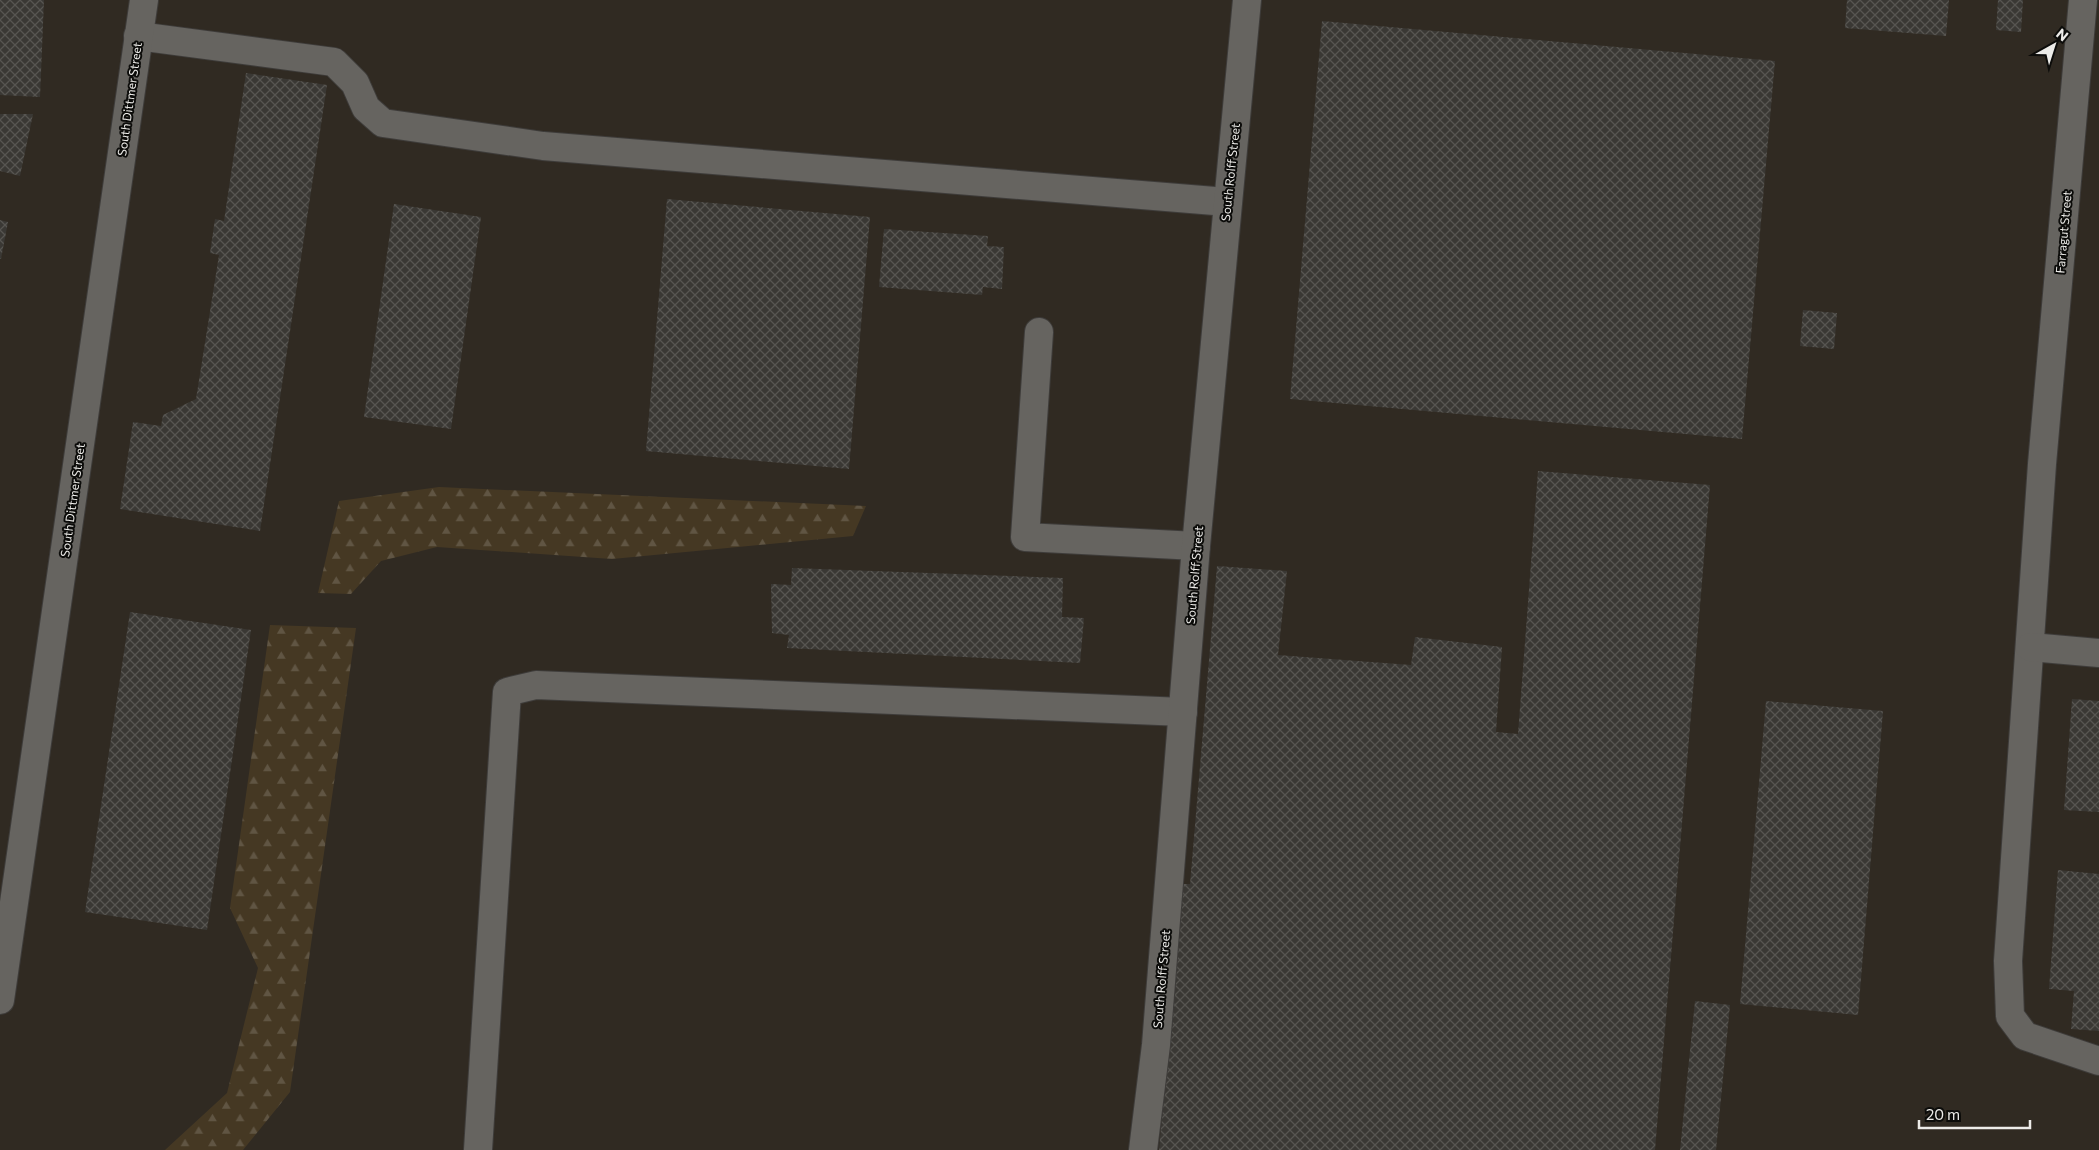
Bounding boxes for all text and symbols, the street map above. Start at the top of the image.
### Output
north arrow [2029,20,2079,70]
text: N [2053,25,2072,44]
street label: South Dittmer Street [114,41,144,157]
street label: South Rolff Street [1218,122,1242,222]
street label: Farragut Street [2052,190,2074,274]
street label: South Dittmer Street [57,442,87,558]
street label: South Rolff Street [1183,525,1205,625]
street label: South Rolff Street [1150,929,1172,1029]
scale bar [1919,1098,2030,1130]
text: 20 m [1926,1105,1960,1123]

